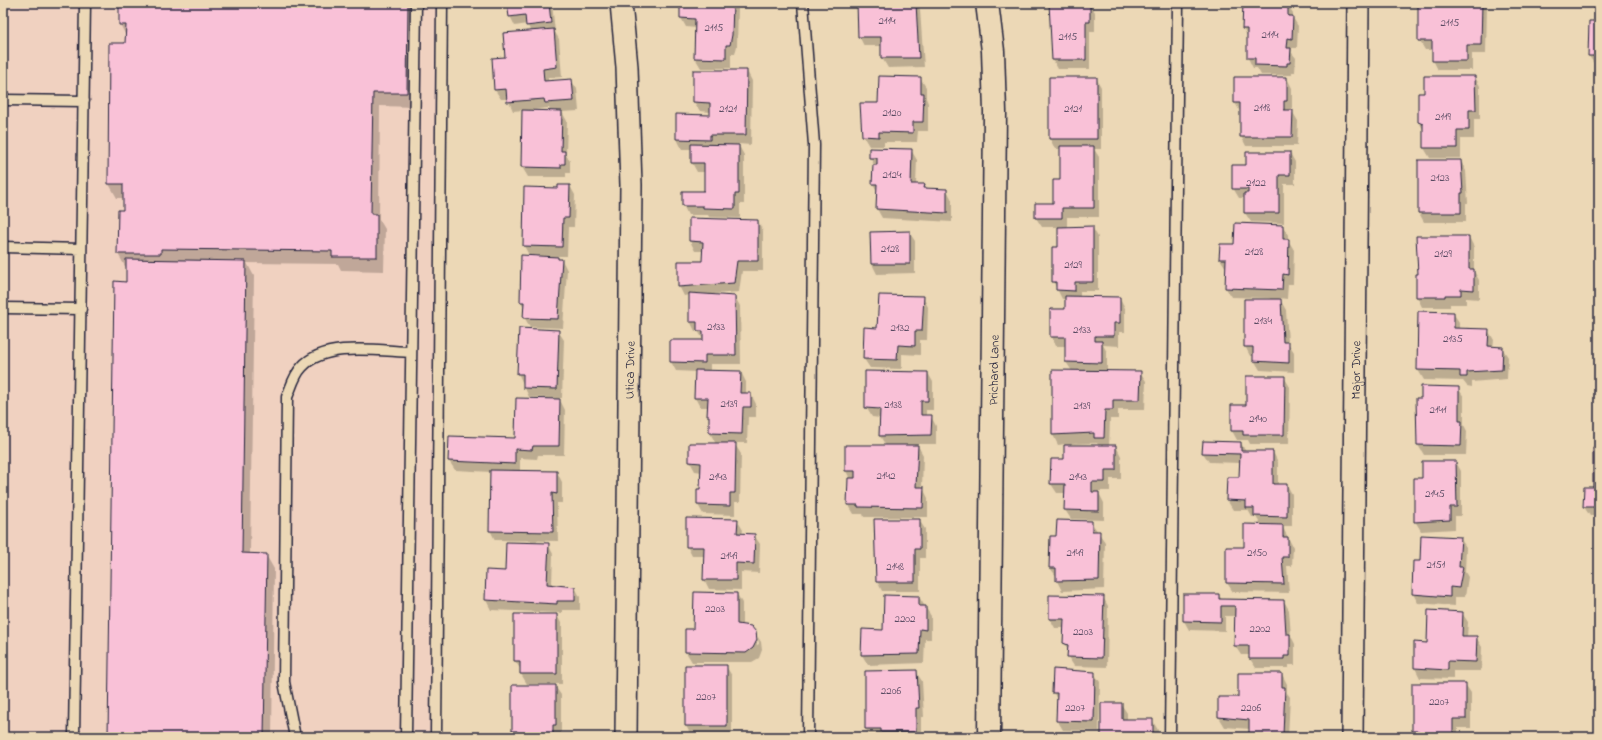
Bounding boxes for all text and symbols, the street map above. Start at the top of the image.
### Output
house number: 2114 [879,13,896,29]
house number: 2115 [1441,15,1459,31]
house number: 2115 [705,20,723,36]
house number: 2114 [1262,27,1279,43]
house number: 2115 [1059,29,1077,45]
house number: 2118 [1254,100,1270,116]
house number: 2121 [719,101,737,117]
house number: 2121 [1064,101,1082,117]
house number: 2120 [882,105,902,121]
house number: 2119 [1435,109,1452,125]
house number: 2124 [883,167,902,183]
house number: 2123 [1431,170,1450,186]
house number: 2122 [1246,175,1266,191]
house number: 2128 [881,241,899,257]
house number: 2128 [1245,244,1263,260]
house number: 2129 [1434,246,1453,262]
house number: 2129 [1064,257,1083,273]
house number: 2134 [1254,313,1272,329]
house number: 2133 [707,319,725,335]
house number: 2132 [891,320,910,336]
house number: 2133 [1073,322,1091,338]
house number: 2135 [1443,331,1463,347]
street label: Prichard Lane [984,334,1005,406]
street label: Major Drive [1347,340,1366,399]
street label: Utica Drive [620,341,641,399]
house number: 2139 [721,396,738,412]
house number: 2138 [884,397,902,413]
house number: 2139 [1074,398,1091,414]
house number: 2141 [1430,402,1447,418]
house number: 2140 [1249,411,1267,427]
house number: 2142 [877,468,896,484]
house number: 2143 [709,469,727,485]
house number: 2143 [1069,469,1087,485]
house number: 2145 [1425,486,1445,502]
house number: 2149 [1067,545,1084,561]
house number: 2150 [1247,545,1267,561]
house number: 2149 [721,548,738,564]
house number: 2151 [1427,557,1446,573]
house number: 2148 [886,559,904,575]
house number: 2203 [705,601,726,617]
house number: 2202 [894,611,916,627]
house number: 2202 [1249,621,1271,637]
house number: 2203 [1073,624,1094,640]
house number: 2206 [881,683,901,699]
house number: 2207 [696,689,717,705]
house number: 2207 [1429,694,1450,710]
house number: 2207 [1065,700,1086,716]
house number: 2206 [1241,700,1261,716]

